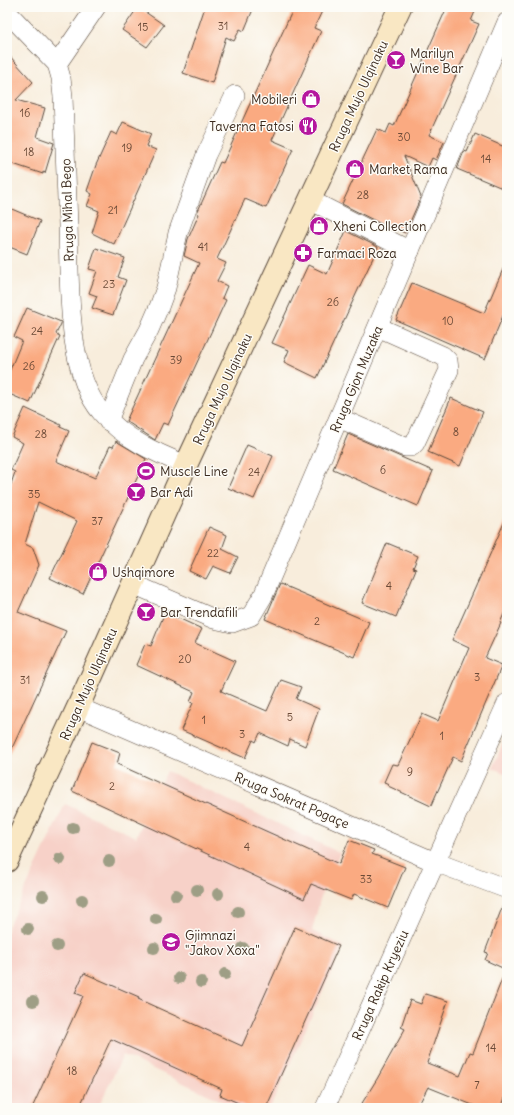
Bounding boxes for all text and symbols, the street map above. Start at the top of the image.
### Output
house number: 31 [218,19,228,33]
house number: 15 [138,20,148,34]
street label: Rruga Mujo Ulqinaku [325,37,392,155]
place label: Marilyn Wine Bar [410,45,464,77]
bar icon: Marilyn Wine Bar [385,49,407,71]
shop icon: Mobileri [300,88,322,110]
place label: Mobileri [251,91,297,108]
house number: 16 [20,106,30,120]
restaurant icon: Taverna Fatosi [297,115,319,137]
place label: Taverna Fatosi [209,118,294,135]
house number: 30 [397,130,411,144]
house number: 19 [122,141,132,155]
house number: 18 [24,145,34,159]
house number: 14 [481,152,491,166]
street label: Rruga Mihal Bego [57,158,78,262]
shop icon: Market Rama [344,158,366,180]
place label: Market Rama [369,161,448,178]
house number: 28 [357,188,369,202]
house number: 21 [108,203,118,217]
shop icon: Xheni Collection [308,215,330,237]
place label: Xheni Collection [333,218,427,235]
house number: 41 [198,240,208,254]
pharmacy icon: Farmaci Roza [292,242,314,264]
place label: Farmaci Roza [317,245,397,262]
house number: 23 [103,277,115,291]
house number: 26 [327,295,339,309]
house number: 10 [442,314,454,328]
street label: Rruga Gjon Muzaka [326,323,387,435]
house number: 24 [31,324,43,338]
street label: Rruga Mujo Ulqinaku [189,330,256,448]
house number: 39 [170,353,182,367]
house number: 26 [23,359,35,373]
house number: 8 [453,425,459,439]
house number: 28 [35,427,47,441]
sports icon: Muscle Line [135,460,157,482]
place label: Muscle Line [160,463,228,480]
house number: 6 [380,463,386,477]
house number: 24 [248,465,260,479]
bar icon: Bar Adi [125,481,147,503]
place label: Bar Adi [150,484,193,501]
house number: 35 [28,487,40,501]
house number: 37 [91,514,103,528]
house number: 22 [207,546,219,560]
shop icon: Ushqimore [87,561,109,583]
place label: Ushqimore [112,564,175,581]
house number: 4 [386,579,392,593]
bar icon: Bar Trendafili [135,601,157,623]
place label: Bar Trendafili [160,604,238,621]
house number: 2 [314,614,320,628]
street label: Rruga Mujo Ulqinaku [56,625,121,743]
house number: 20 [178,652,192,666]
house number: 3 [474,670,480,684]
house number: 31 [20,673,30,687]
house number: 5 [287,710,293,724]
house number: 1 [202,713,206,727]
house number: 3 [239,727,245,741]
house number: 1 [440,729,444,743]
house number: 9 [407,765,413,779]
street label: Rruga Sokrat Pogaçe [232,769,352,832]
house number: 2 [109,779,115,793]
house number: 4 [244,840,250,854]
house number: 33 [360,872,372,886]
place label: Gjimnazi "Jakov Xoxa" [185,927,260,959]
street label: Rruga Rakip Kryeziu [348,927,413,1043]
school or university icon: Gjimnazi "Jakov Xoxa" [160,931,182,953]
house number: 14 [486,1041,496,1055]
house number: 18 [67,1064,77,1078]
house number: 7 [474,1078,480,1092]

